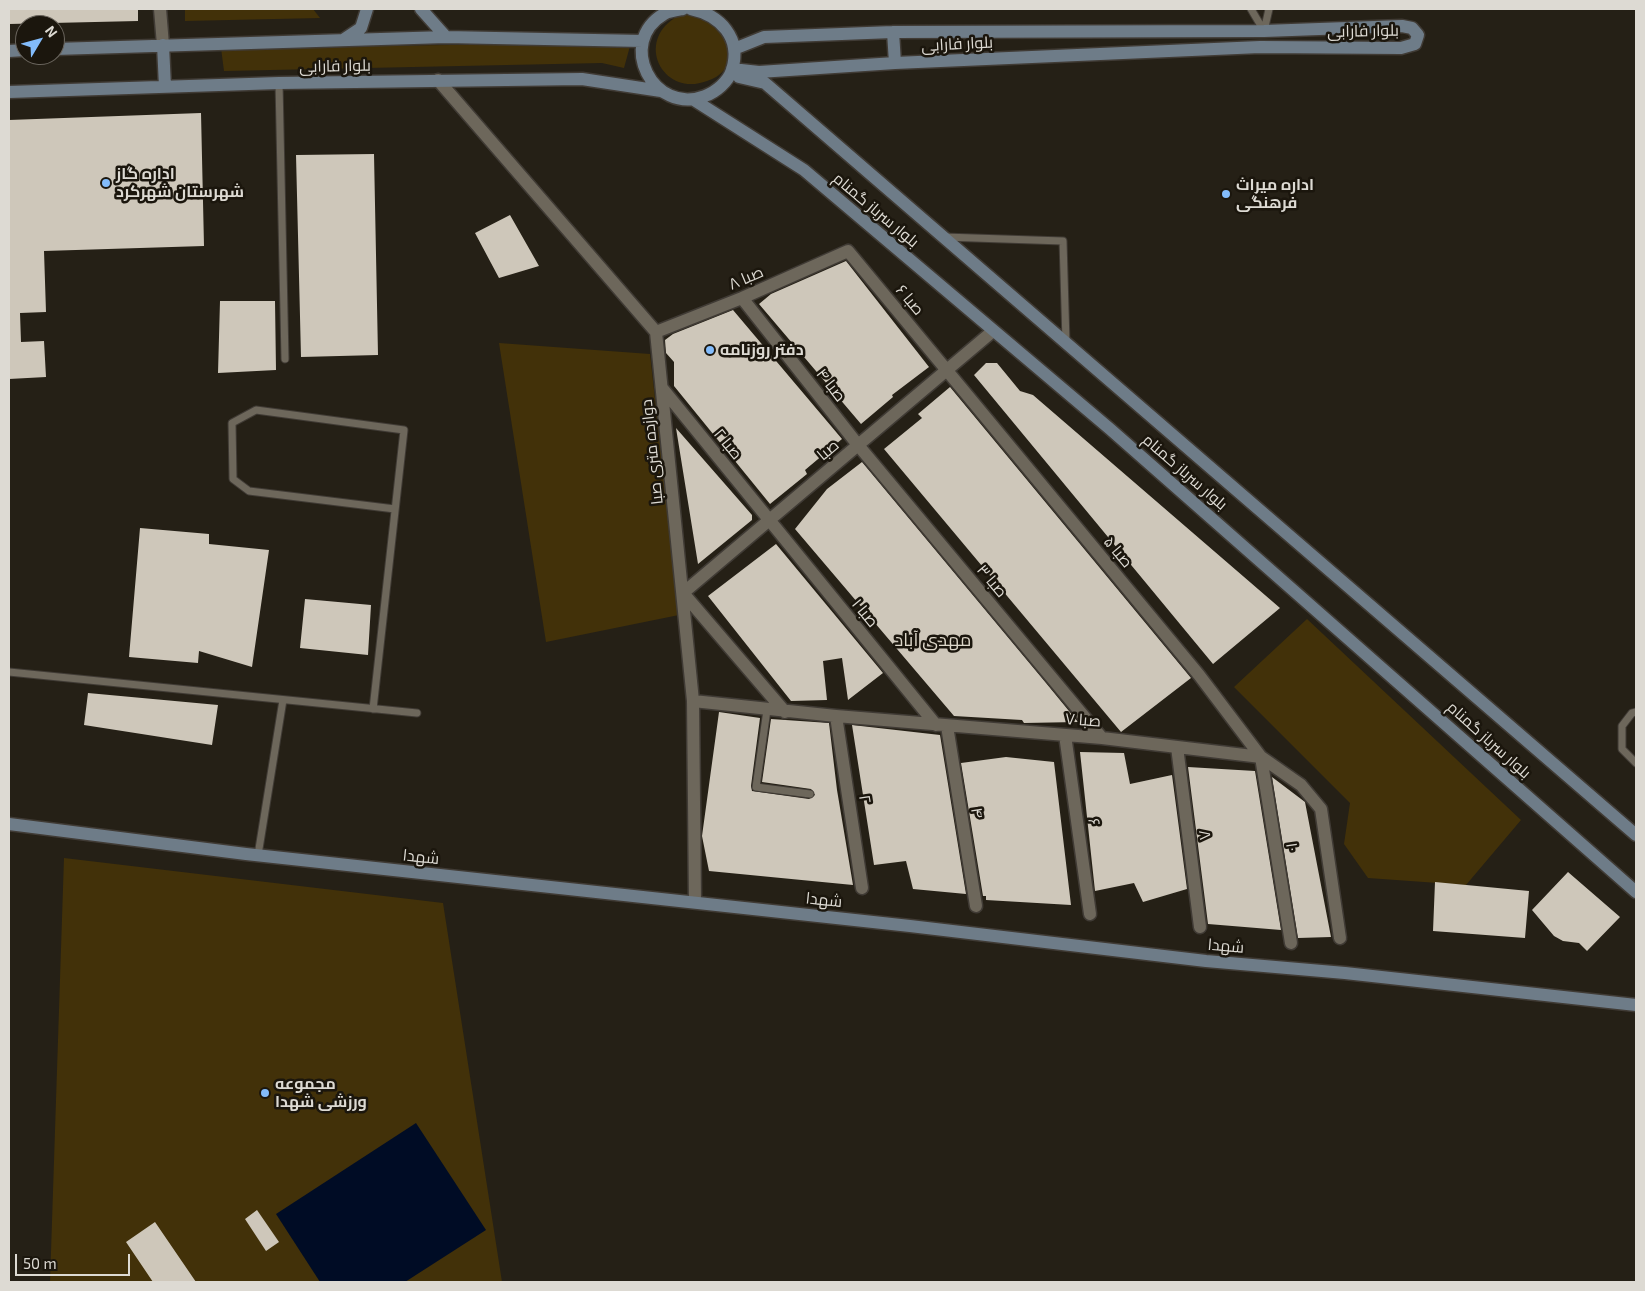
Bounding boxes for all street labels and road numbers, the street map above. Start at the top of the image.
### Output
street label: بلوار فارابی [1327,21,1399,41]
street label: بلوار فارابی [921,33,993,55]
street label: بلوار فارابی [299,56,371,76]
street label: بلوار سرباز گمنام [829,169,923,251]
street label: صبا ۸ [726,262,766,294]
street label: صبا ۶ [892,281,928,319]
street label: صبا ۴ [812,365,850,405]
street label: دوازده متری صبا [637,398,667,506]
street label: صبا ۲ [710,425,746,463]
street label: بلوار سرباز گمنام [1139,430,1231,514]
street label: صبا [813,435,843,465]
street label: صبا ۵ [1099,532,1137,572]
street label: صبا ۳ [973,561,1011,601]
street label: صبا ۱ [848,595,882,631]
street label: بلوار سرباز گمنام [1443,697,1535,783]
street label: صبا ۷ [1064,709,1102,731]
street label: ۲ [855,793,875,805]
street label: ۴ [967,806,987,820]
street label: ۶ [1084,817,1104,827]
street label: ۸ [1195,829,1215,841]
street label: ۱۰ [1282,841,1302,853]
street label: شهدا [402,846,440,868]
street label: شهدا [805,889,843,911]
street label: شهدا [1207,935,1245,957]

